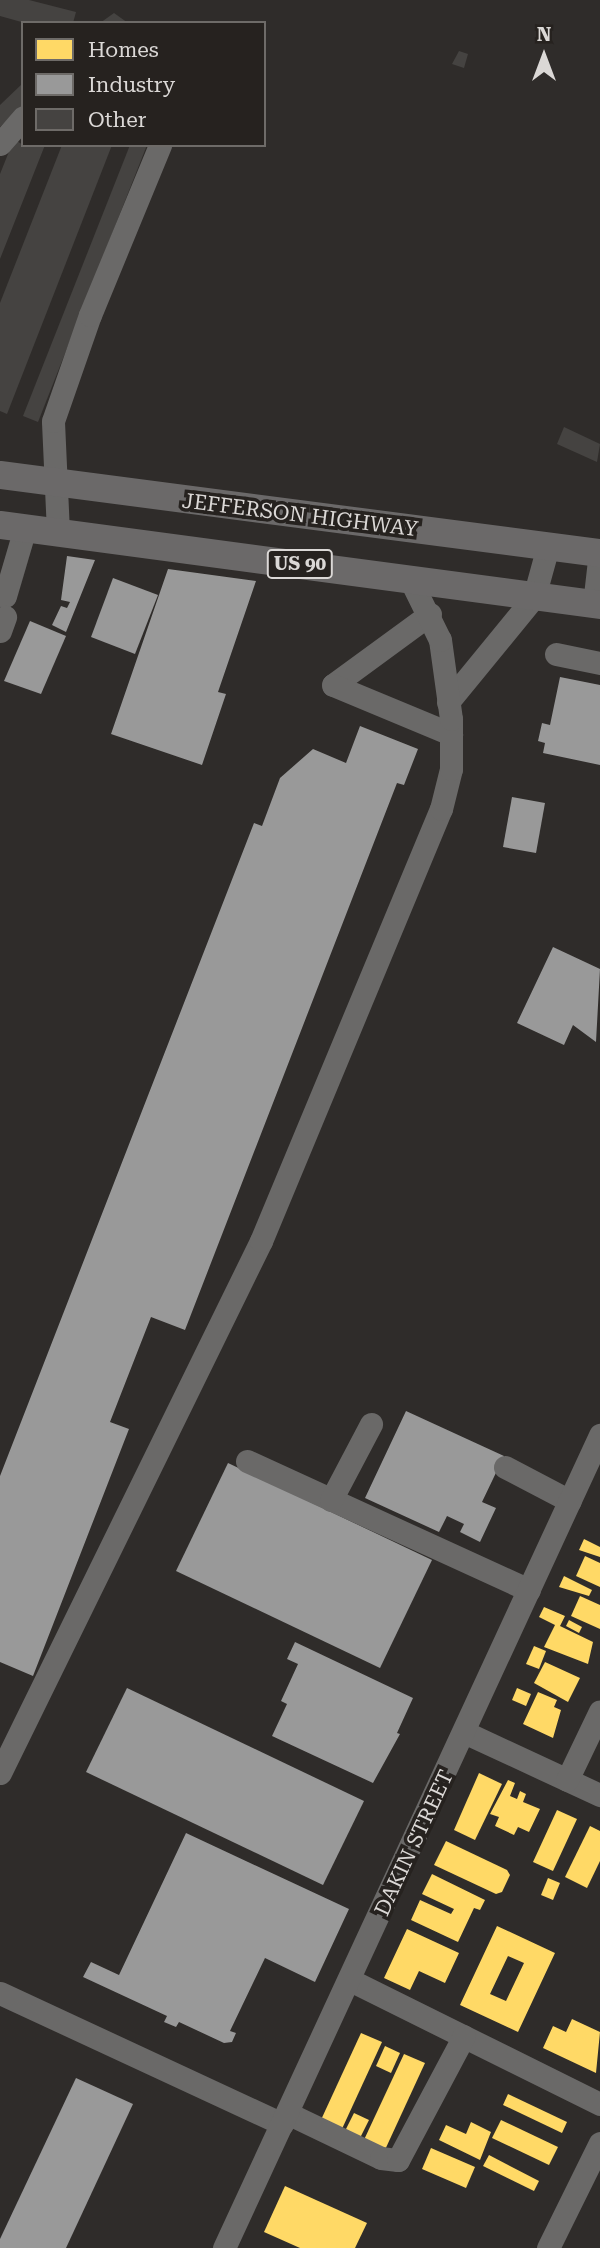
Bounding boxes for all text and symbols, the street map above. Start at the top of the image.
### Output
legend [21,21,266,147]
north arrow [509,21,579,91]
text: N [537,23,551,46]
text: Homes [88,38,159,62]
text: Industry [88,73,175,97]
text: Other [88,108,146,132]
street label: JEFFERSON HIGHWAY [180,488,420,542]
road number: US 90 [267,548,333,580]
street label: DAKIN STREET [369,1766,459,1920]

